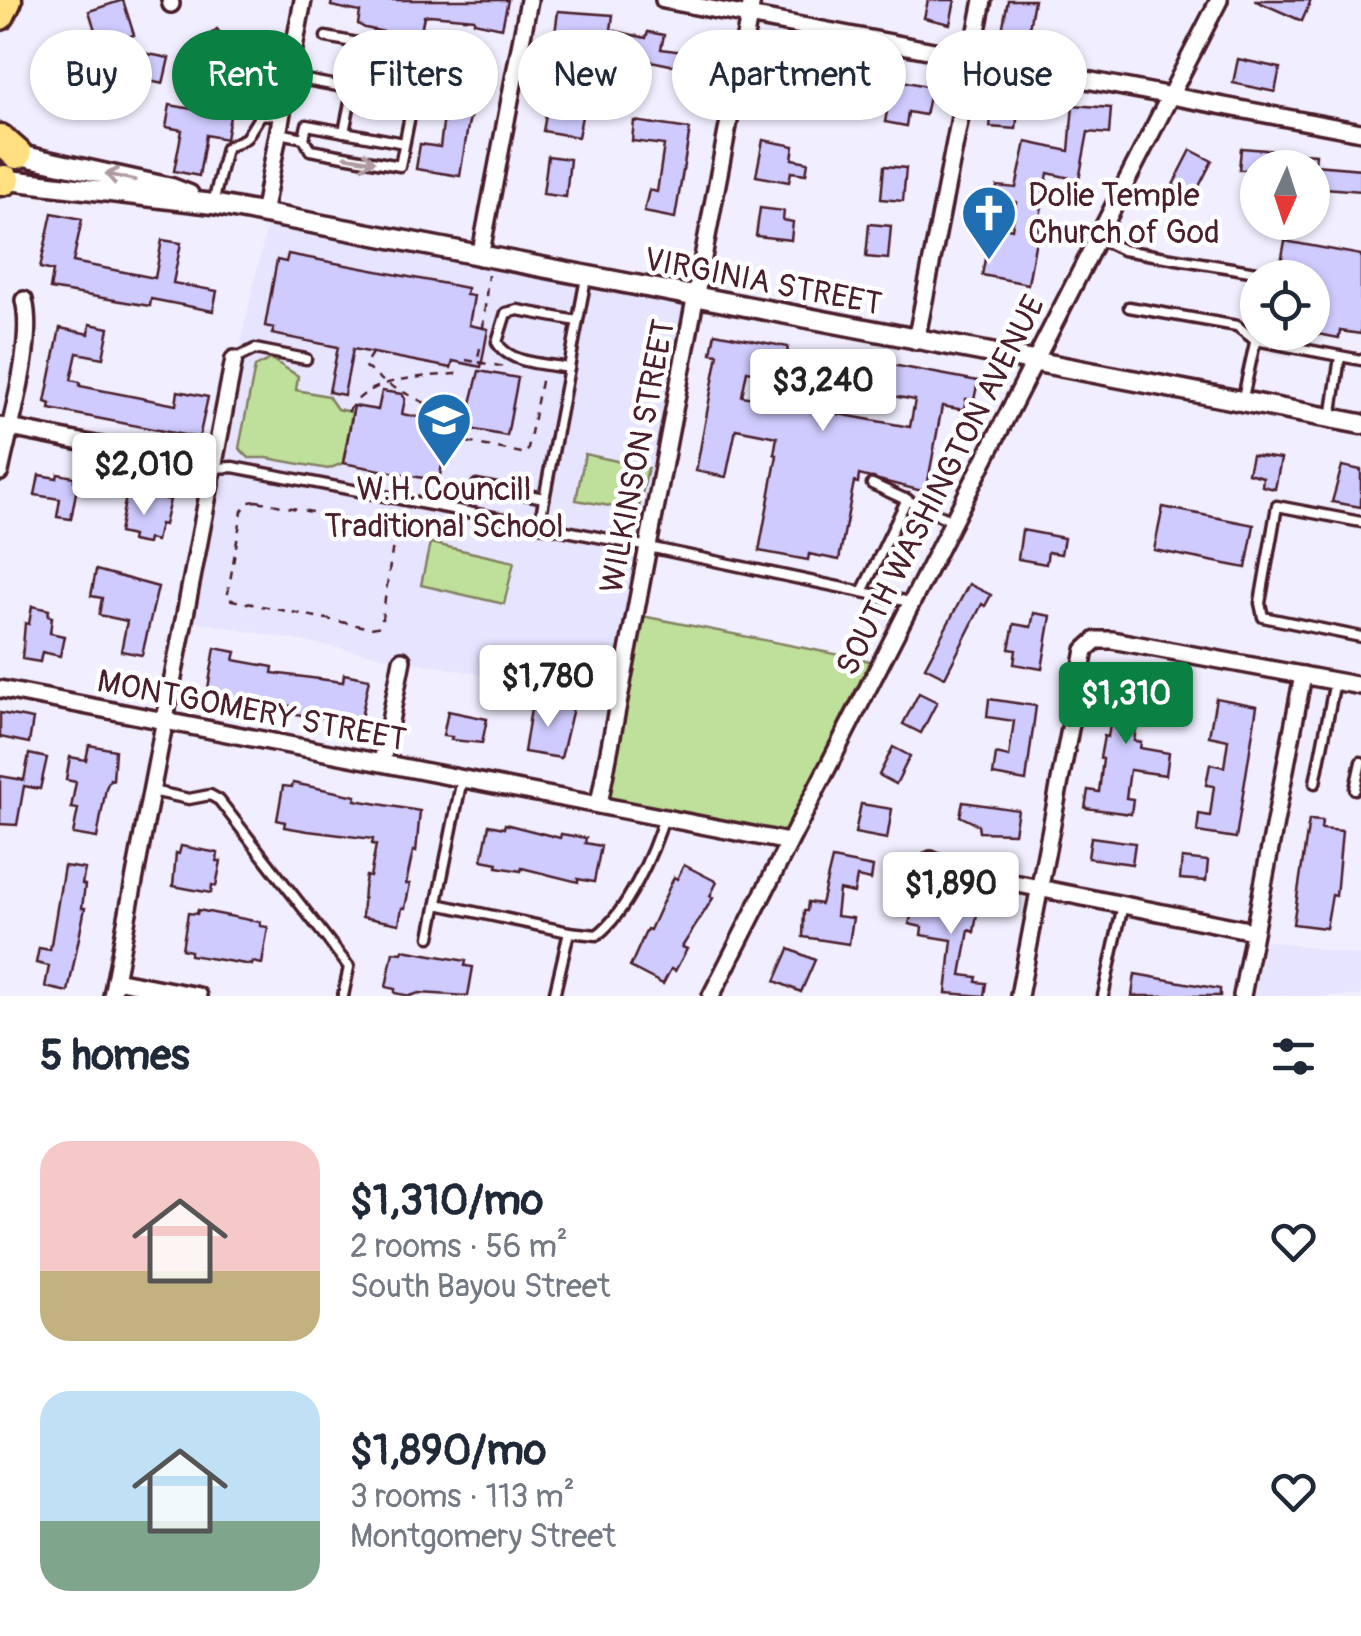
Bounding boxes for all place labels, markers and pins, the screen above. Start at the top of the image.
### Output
place label: Dolie Temple Church of God [1028,176,1220,253]
church icon: Dolie Temple Church of God [959,183,1019,262]
pin: $3,240 [742,349,904,434]
school or university icon: W.H. Councill Traditional School [414,390,474,469]
pin: $2,010 [63,433,225,518]
place label: W.H. Councill Traditional School [324,470,564,547]
pin: $1,780 [467,645,629,730]
pin: $1,310 [1045,662,1207,747]
pin: $1,890 [870,852,1032,937]

